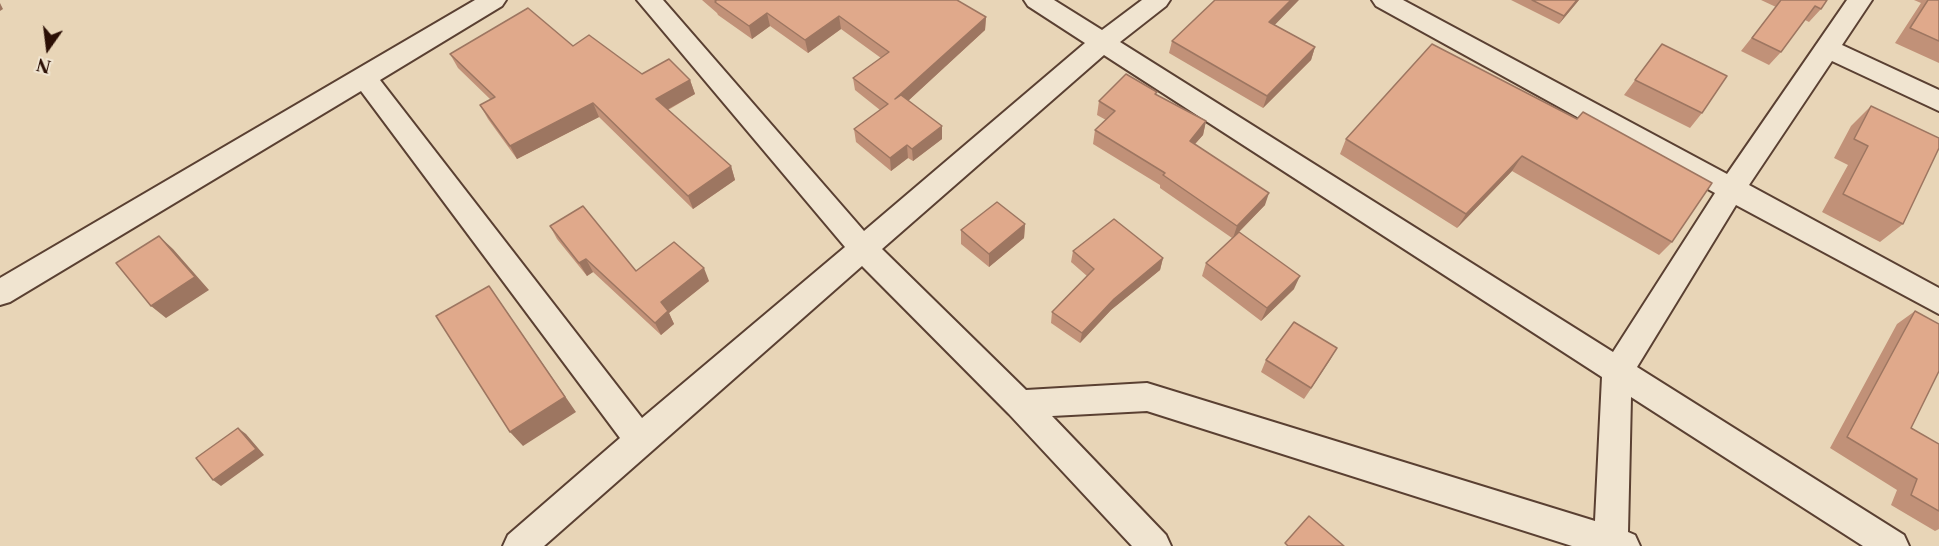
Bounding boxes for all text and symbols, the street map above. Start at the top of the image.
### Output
north arrow [18,18,78,78]
text: N [34,54,53,77]

